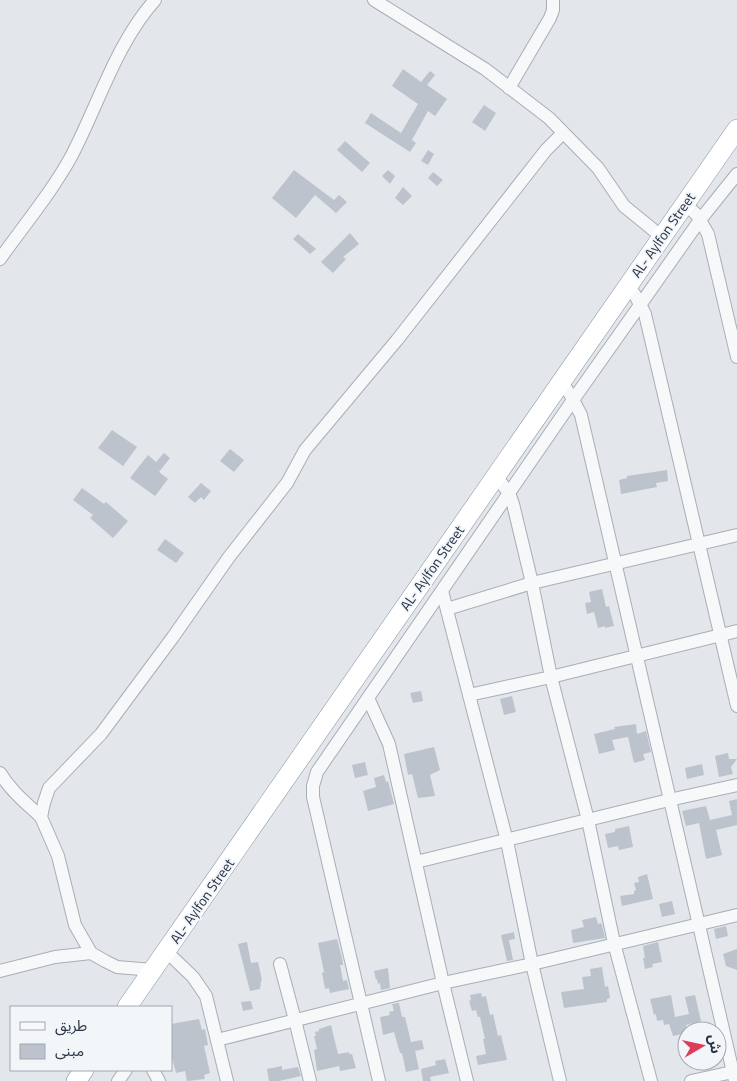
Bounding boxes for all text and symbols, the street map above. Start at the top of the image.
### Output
street label: AL- Aylfon Street [625,188,700,282]
street label: AL- Aylfon Street [394,521,469,615]
street label: AL- Aylfon Street [164,854,239,948]
legend [10,1006,172,1071]
text: طريق [55,1014,87,1037]
north arrow [677,1021,727,1071]
text: ش [703,1033,727,1055]
text: مبنى [55,1039,84,1062]

